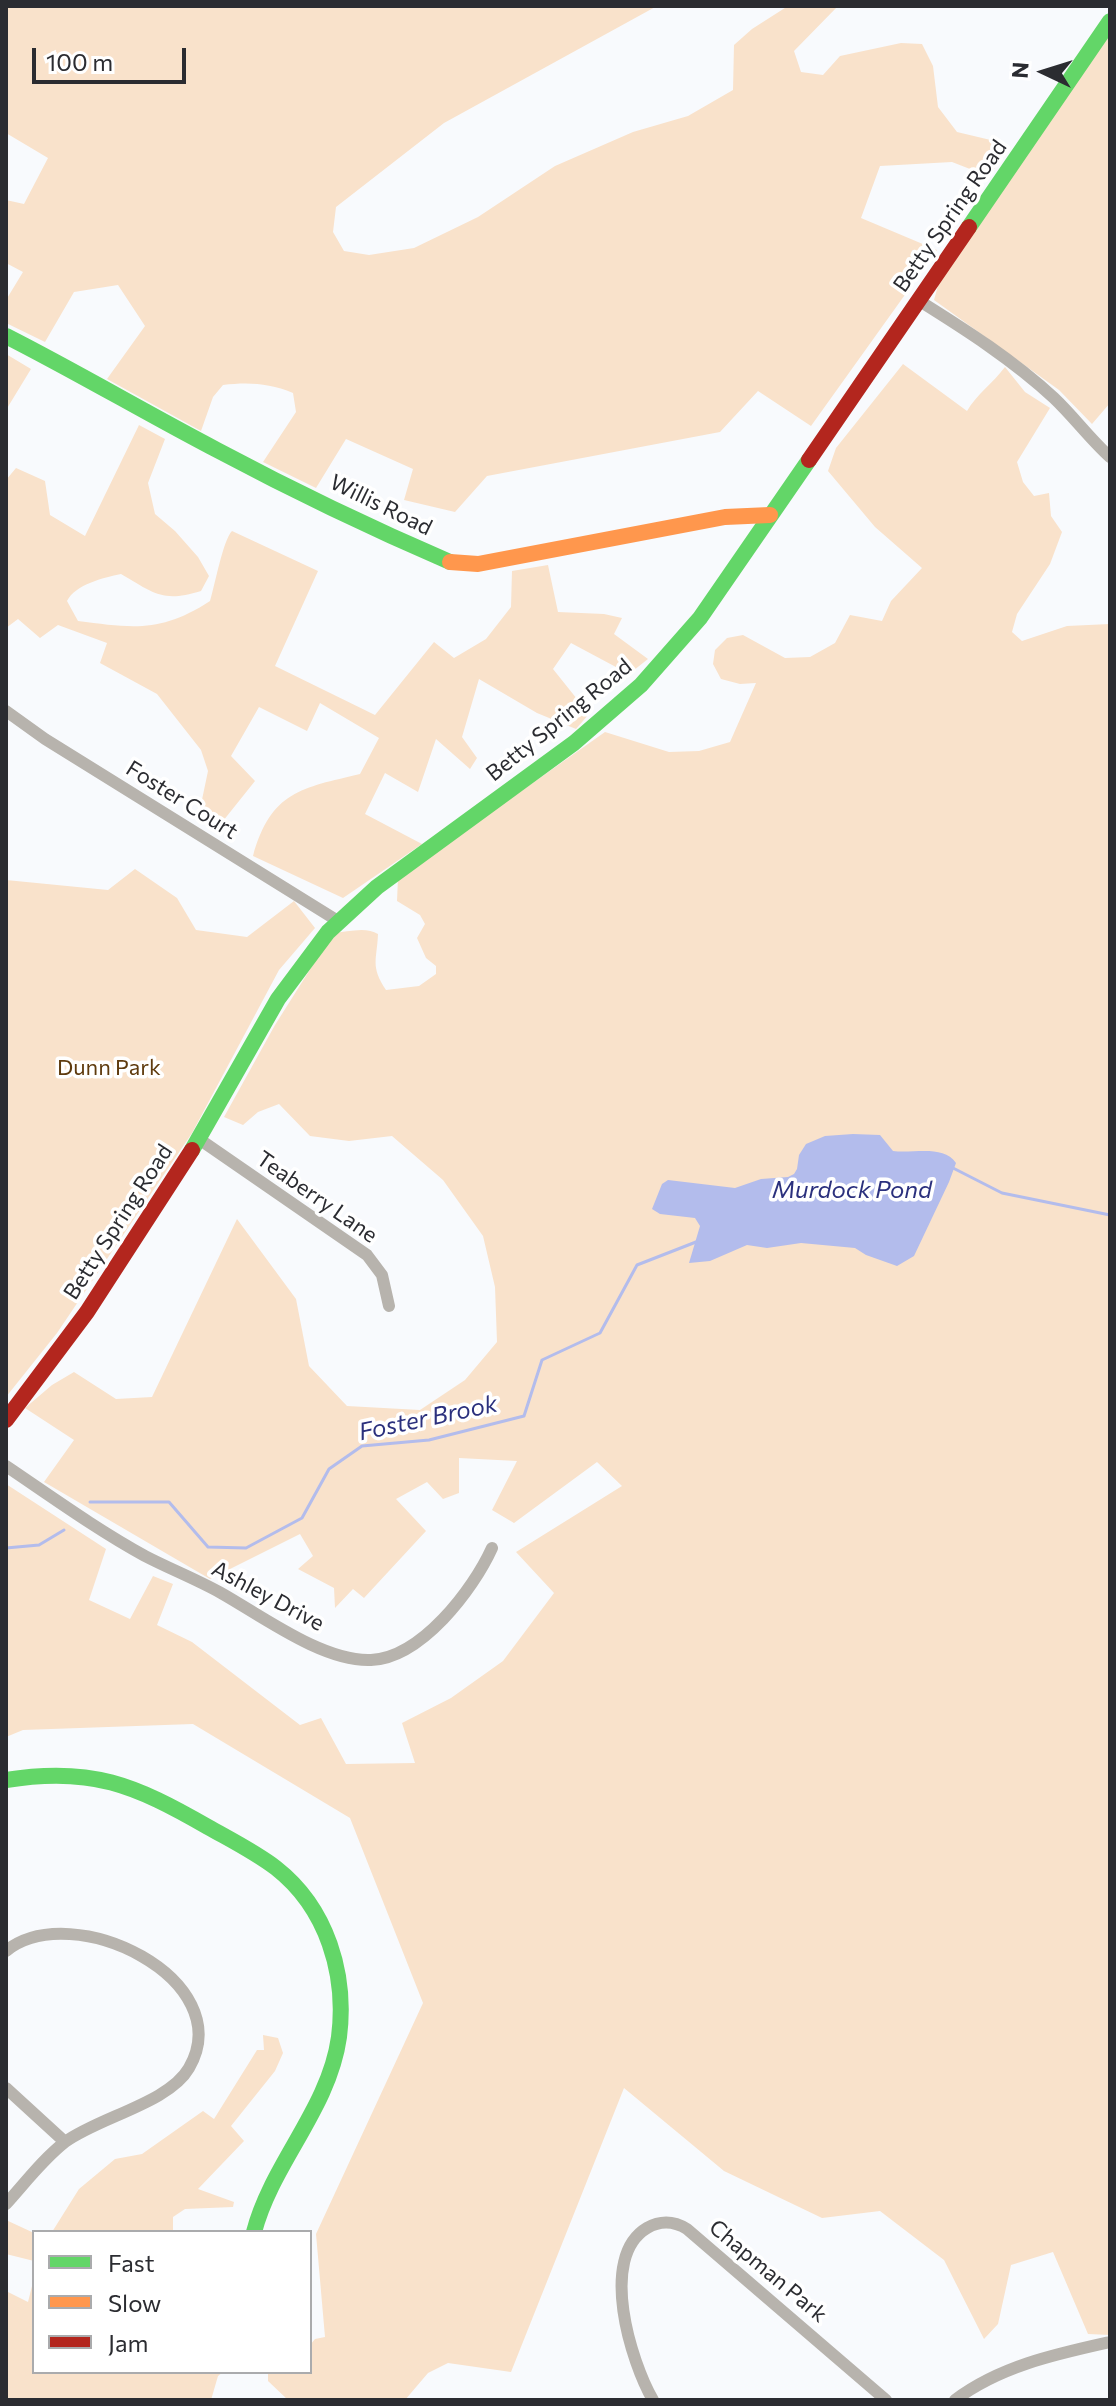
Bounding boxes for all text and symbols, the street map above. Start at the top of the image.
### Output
scale bar [36,32,190,82]
north arrow [1004,32,1084,112]
text: 100 m [46,47,113,76]
text: N [1006,61,1034,79]
street label: Betty Spring Road [888,135,1012,297]
street label: Willis Road [326,469,436,541]
street label: Betty Spring Road [481,653,637,787]
street label: Foster Court [121,755,243,845]
park label: Dunn Park [57,1055,161,1081]
street label: Betty Spring Road [58,1139,178,1305]
street label: Teaberry Lane [251,1146,383,1248]
water label: Murdock Pond [772,1176,932,1204]
water label: Foster Brook [356,1389,500,1447]
street label: Ashley Drive [207,1555,329,1637]
street label: Chapman Park [704,2214,832,2328]
legend [32,2230,312,2374]
text: Fast [108,2248,155,2277]
text: Slow [108,2288,161,2317]
text: Jam [108,2328,148,2357]

